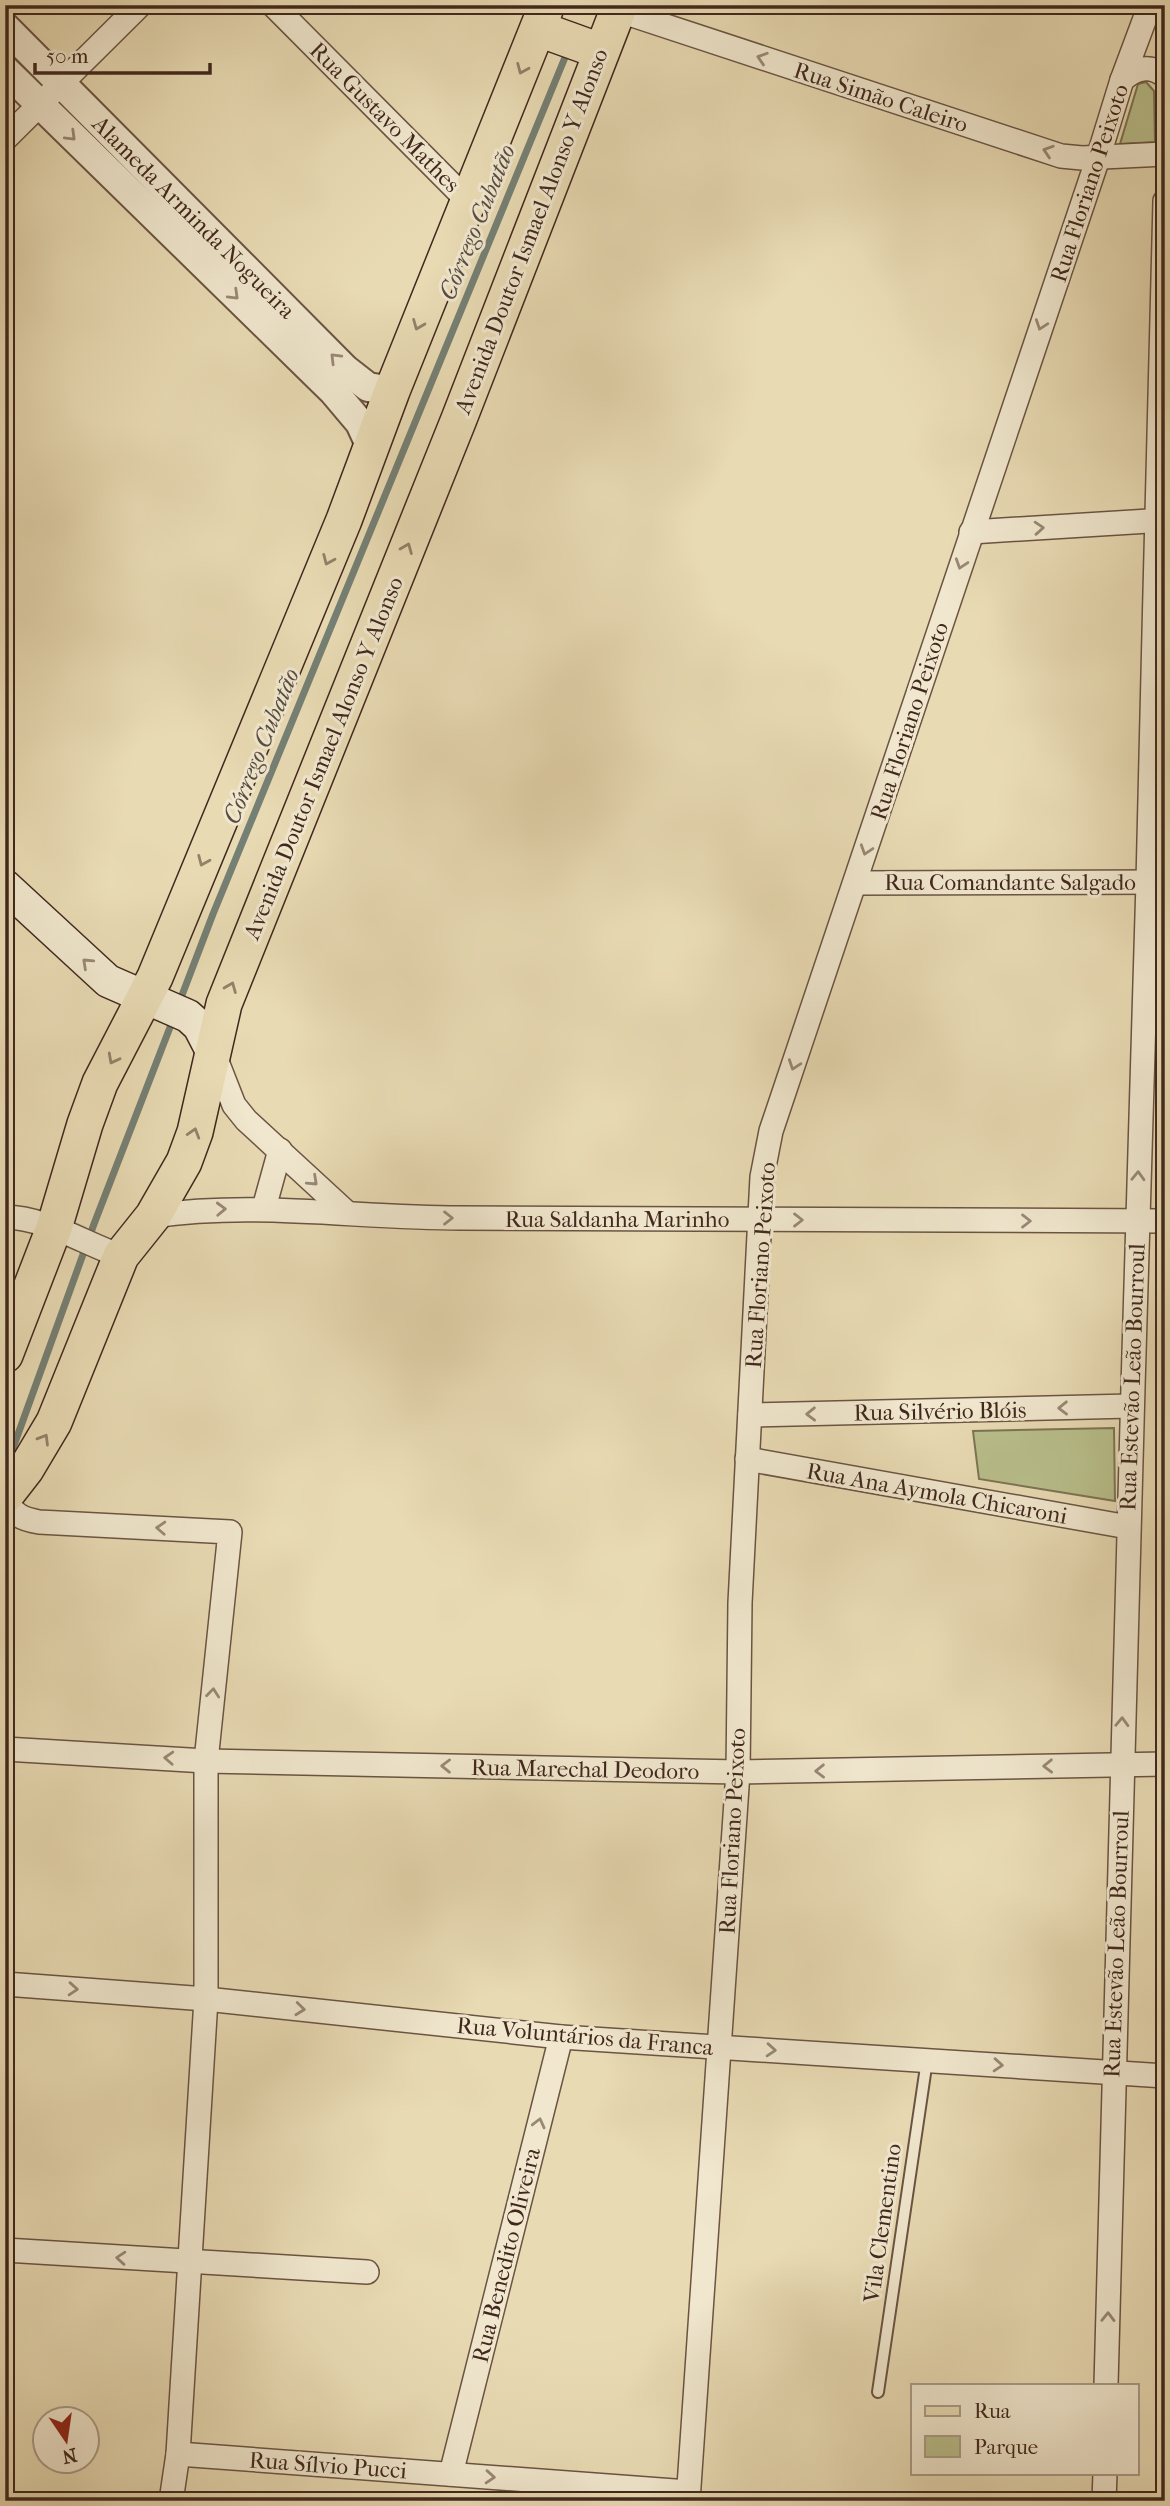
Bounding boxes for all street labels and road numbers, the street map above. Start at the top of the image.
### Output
street label: Rua Gustavo Mathes [304,37,465,198]
street label: Avenida Doutor Ismael Alonso Y Alonso [449,45,614,418]
street label: Rua Simão Caleiro [790,57,971,138]
street label: Rua Floriano Peixoto [1045,81,1134,286]
street label: Alameda Arminda Nogueira [86,110,301,324]
street label: Avenida Doutor Ismael Alonso Y Alonso [238,573,409,944]
street label: Rua Floriano Peixoto [865,619,954,824]
street label: Rua Comandante Salgado [884,869,1136,896]
street label: Rua Floriano Peixoto [740,1161,781,1369]
street label: Rua Saldanha Marinho [505,1206,729,1233]
street label: Rua Estevão Leão Bourroul [1114,1242,1151,1511]
street label: Rua Silvério Blóis [853,1396,1027,1427]
street label: Rua Ana Aymola Chicaroni [804,1457,1070,1530]
street label: Rua Floriano Peixoto [714,1727,751,1935]
street label: Rua Marechal Deodoro [471,1754,699,1785]
street label: Rua Estevão Leão Bourroul [1098,1809,1135,2078]
street label: Rua Voluntários da Franca [455,2012,715,2061]
street label: Vila Clementino [858,2142,907,2305]
street label: Rua Benedito Oliveira [467,2145,546,2365]
street label: Rua Sílvio Pucci [248,2447,408,2484]

